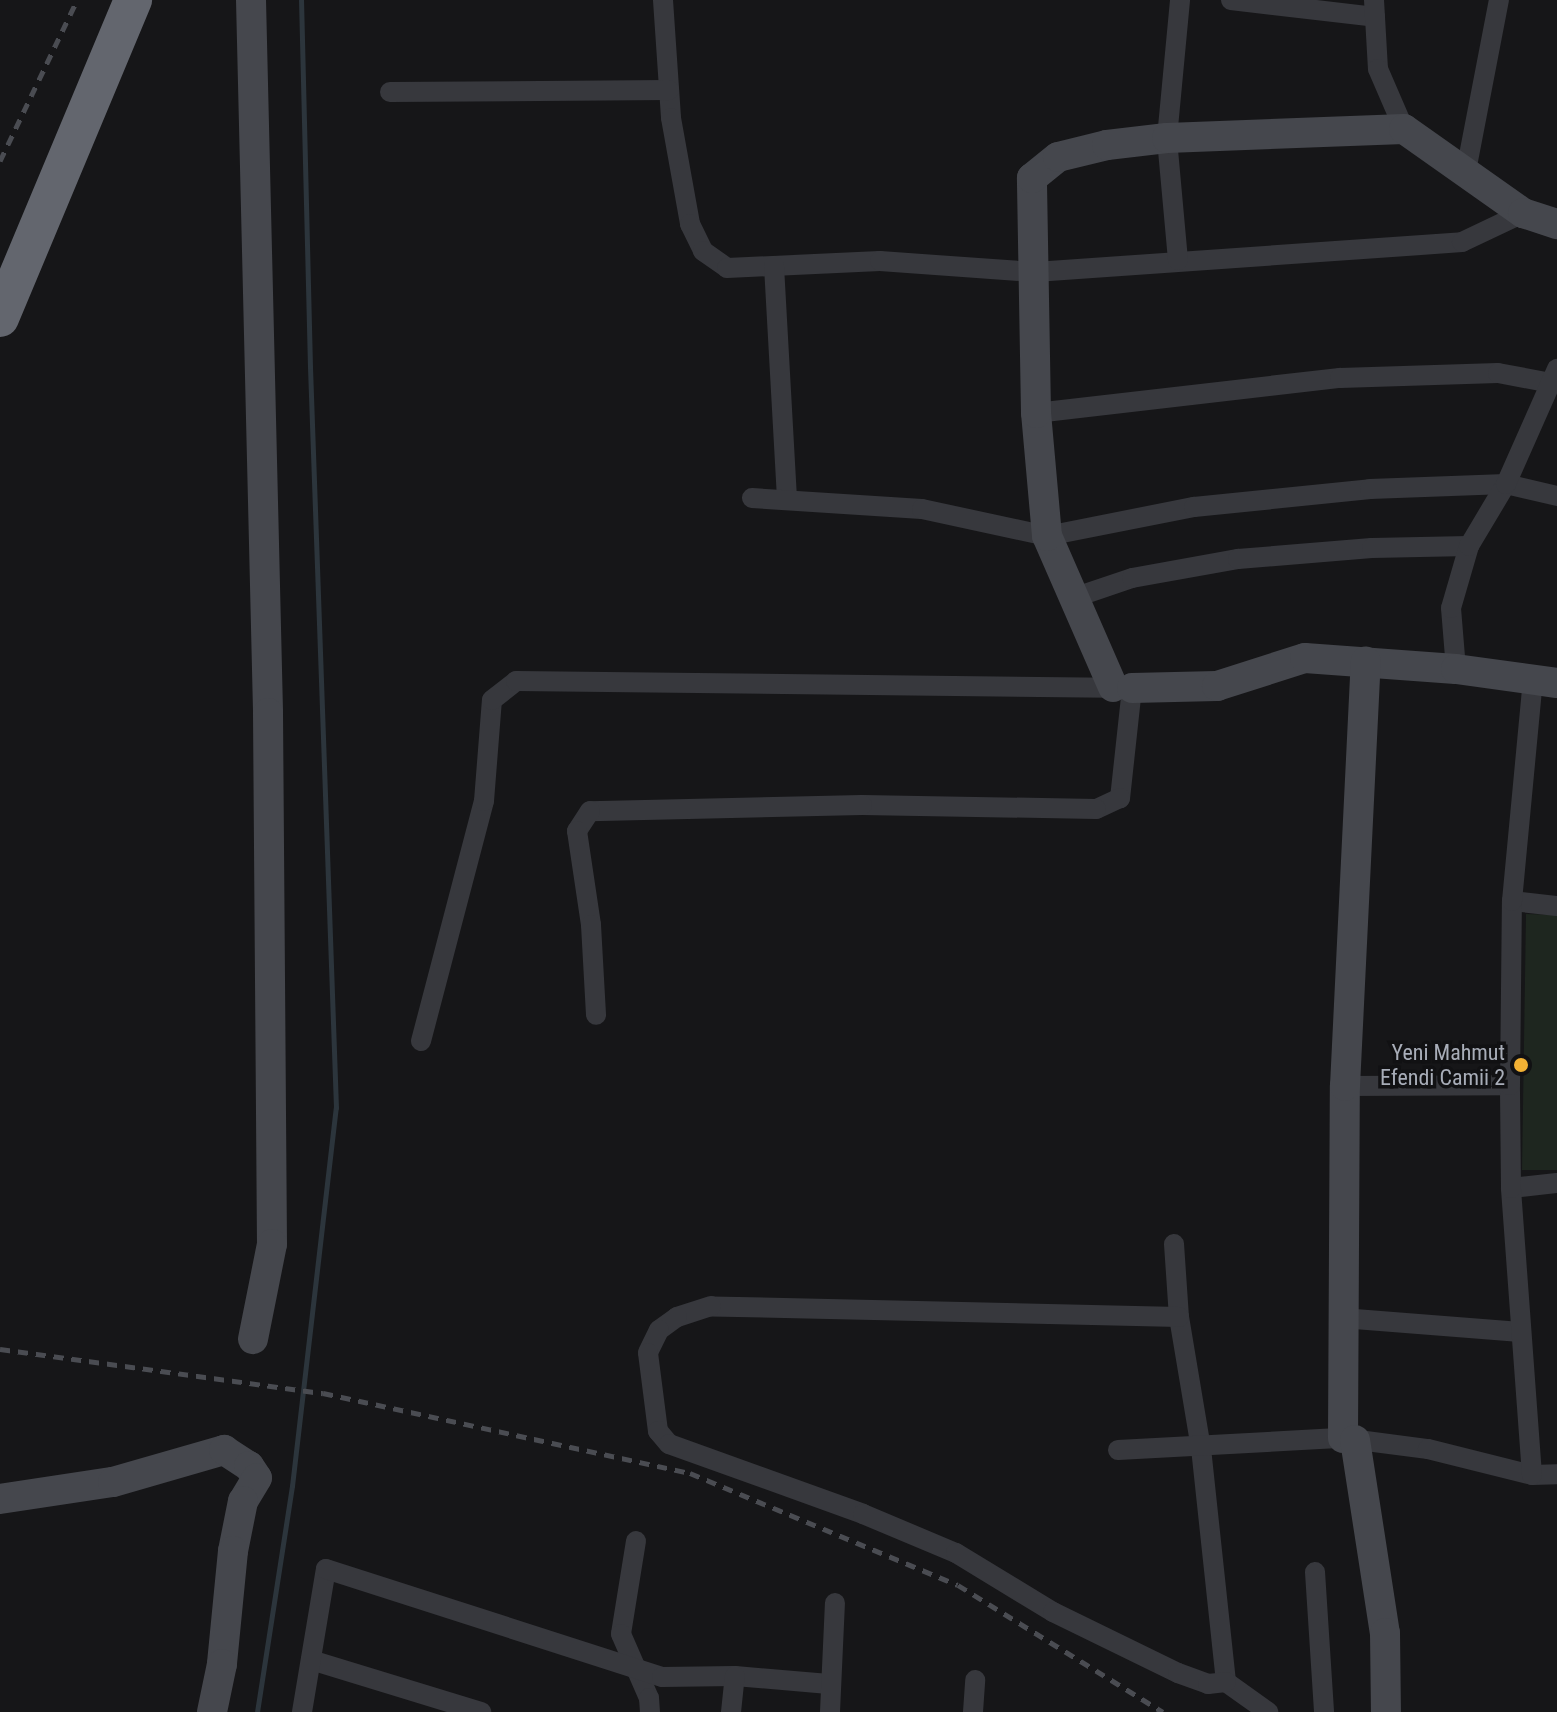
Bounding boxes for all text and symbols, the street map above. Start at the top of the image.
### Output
place label: Yeni Mahmut Efendi Camii 2 [1380,1039,1505,1090]
marker: Yeni Mahmut Efendi Camii 2 [1512,1056,1530,1074]

